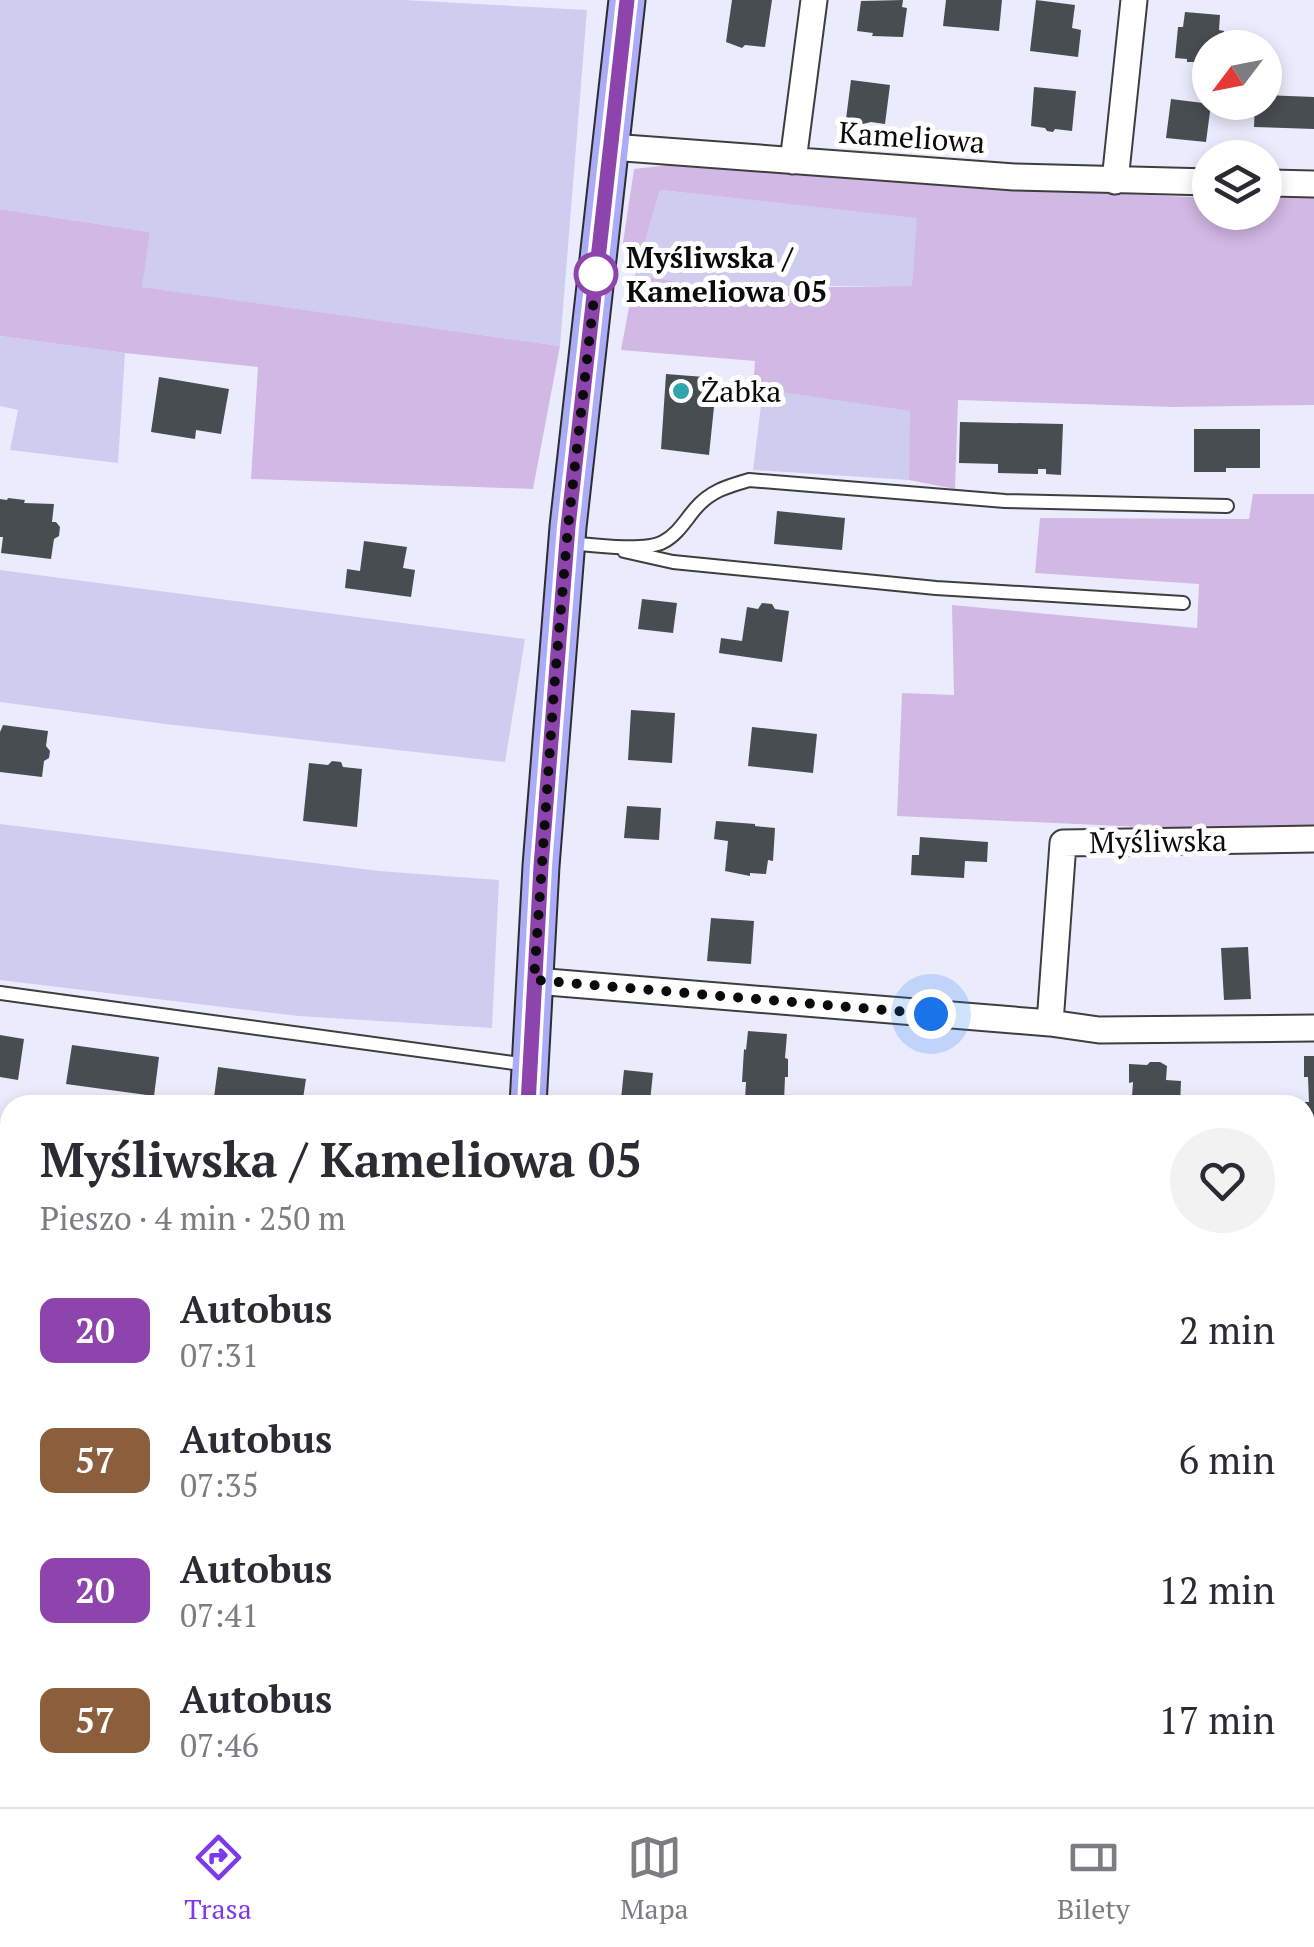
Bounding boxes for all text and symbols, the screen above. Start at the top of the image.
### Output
north arrow [1192,30,1282,120]
map controls [1192,30,1282,230]
street label: Kameliowa [837,112,987,162]
button: layers [1192,140,1282,230]
place label: Myśliwska / Kameliowa 05 [626,237,827,311]
marker: Myśliwska / Kameliowa 05 [575,253,617,295]
place label: Żabka [701,371,781,411]
marker: Żabka [670,380,692,402]
street label: Myśliwska [1089,820,1227,862]
your location [906,989,956,1039]
text: Myśliwska / Kameliowa 05 [40,1127,642,1191]
button: heart [1170,1128,1275,1233]
text: Pieszo · 4 min · 250 m [40,1197,346,1239]
text: Autobus [180,1284,332,1334]
text: 2 min [1179,1305,1275,1355]
text: 20 [75,1307,115,1353]
text: 07:31 [180,1334,259,1376]
text: Autobus [180,1414,332,1464]
text: 6 min [1179,1435,1275,1485]
text: 57 [75,1437,115,1483]
text: 07:35 [180,1464,259,1506]
text: Autobus [180,1544,332,1594]
text: 12 min [1158,1565,1275,1615]
text: 20 [75,1567,115,1613]
text: 07:41 [180,1594,259,1636]
text: Autobus [180,1674,332,1724]
text: 17 min [1158,1695,1275,1745]
text: 57 [75,1697,115,1743]
text: 07:46 [180,1724,259,1766]
tab: Trasa [184,1830,252,1927]
tab: Mapa [620,1830,689,1927]
tab: Bilety [1057,1830,1130,1927]

